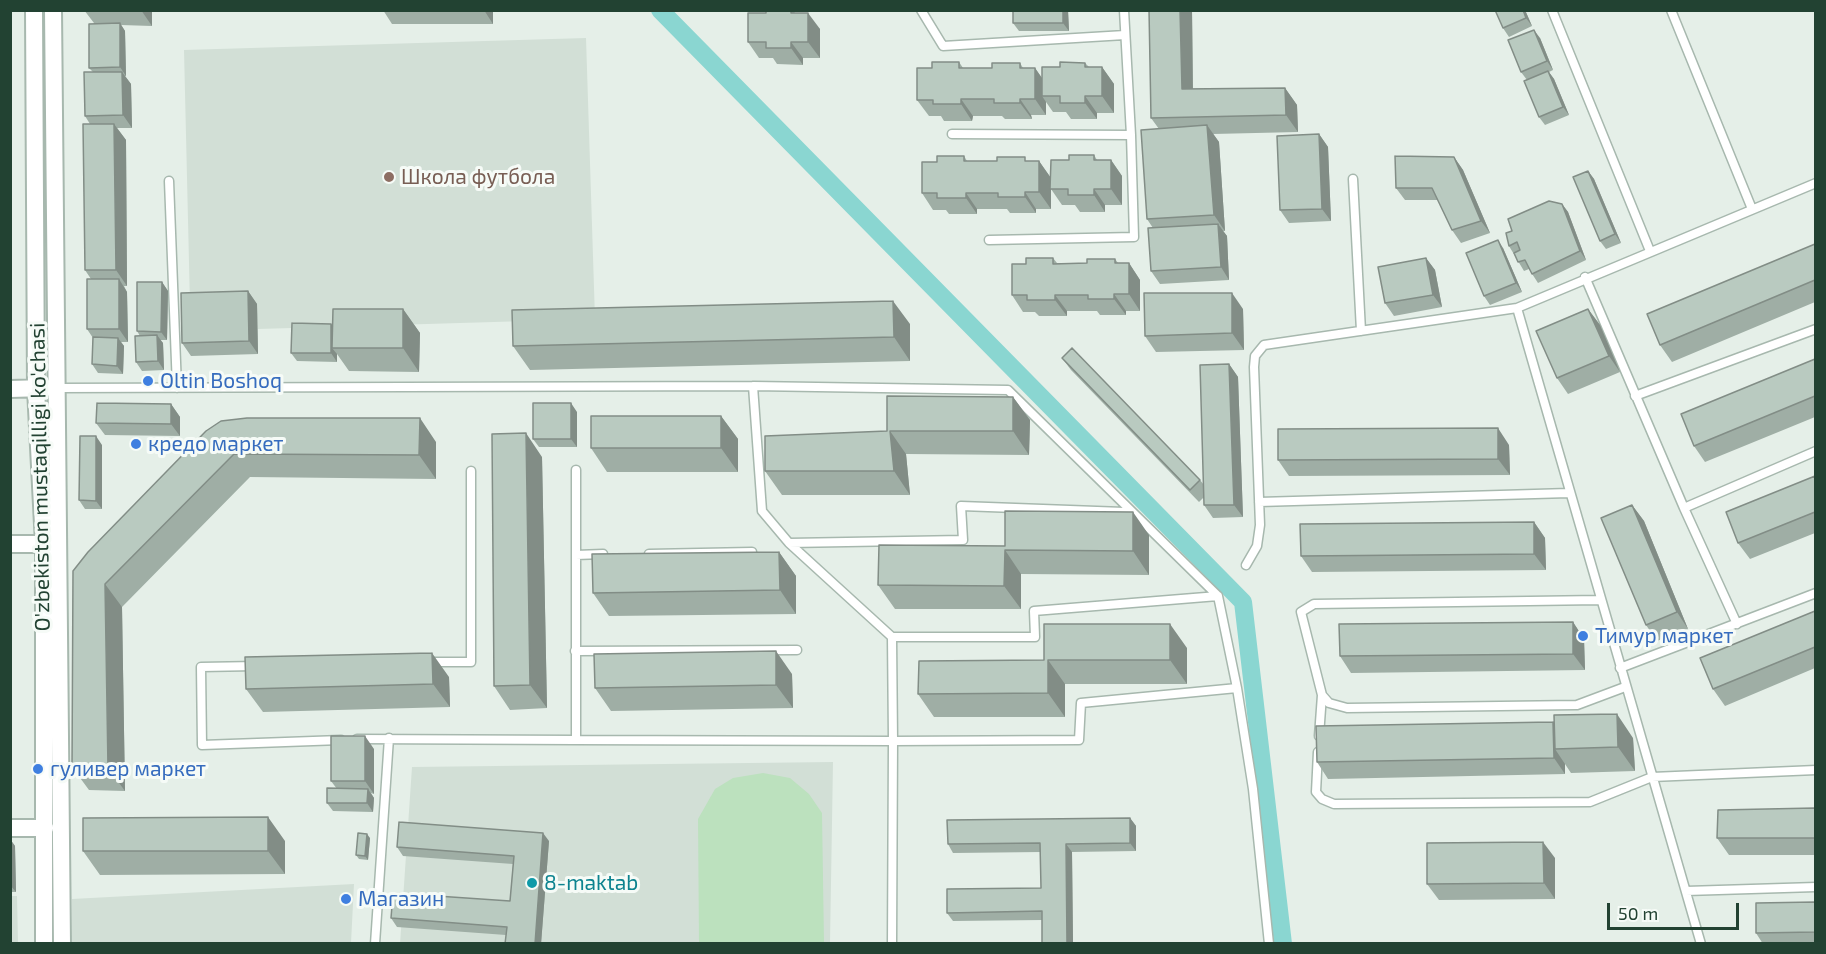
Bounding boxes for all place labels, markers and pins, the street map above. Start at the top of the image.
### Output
place label: Школа футбола [401,164,555,190]
marker: Школа футбола [382,170,396,184]
place label: Oltin Boshoq [160,368,282,394]
marker: Oltin Boshoq [141,374,155,388]
place label: кредо маркет [148,431,284,457]
marker: кредо маркет [129,437,143,451]
place label: Тимур маркет [1595,623,1733,649]
marker: Тимур маркет [1576,629,1590,643]
place label: гуливер маркет [50,756,206,782]
marker: гуливер маркет [31,762,45,776]
place label: 8-maktab [544,870,638,896]
marker: 8-maktab [525,876,539,890]
place label: Магазин [358,886,444,912]
marker: Магазин [339,892,353,906]

